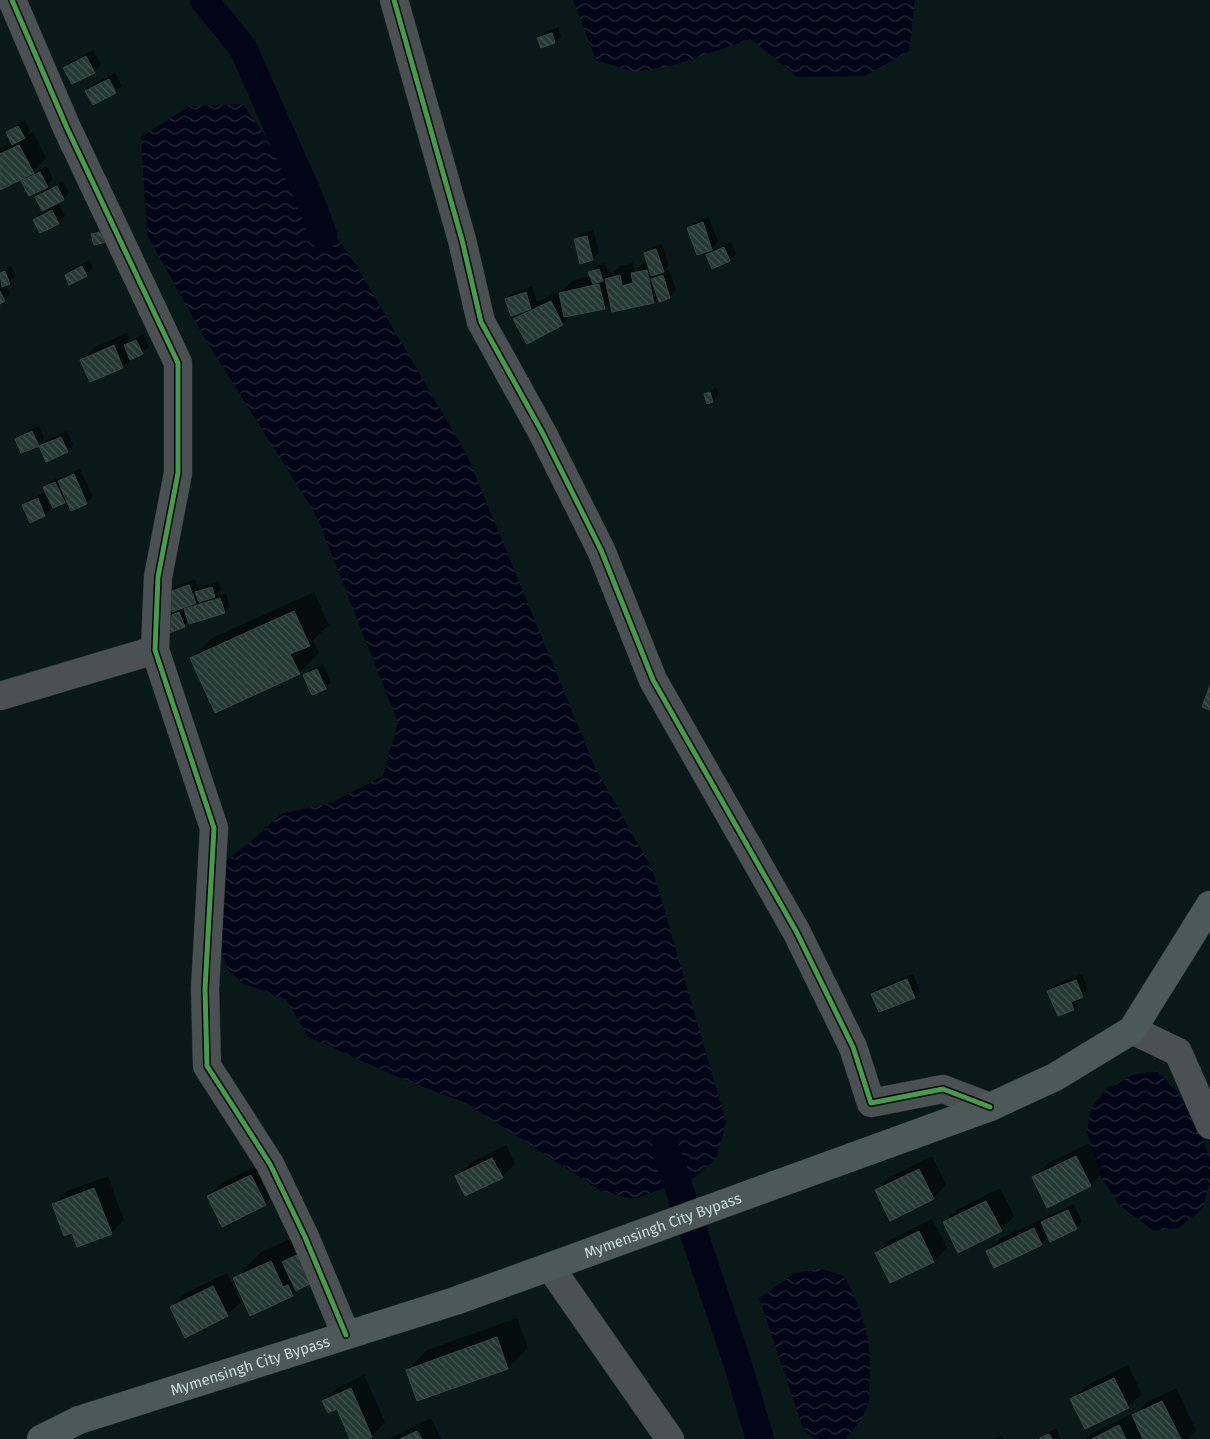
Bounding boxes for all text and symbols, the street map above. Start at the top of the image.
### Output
street label: Mymensingh City Bypass [582,1189,744,1262]
street label: Mymensingh City Bypass [168,1332,332,1399]

